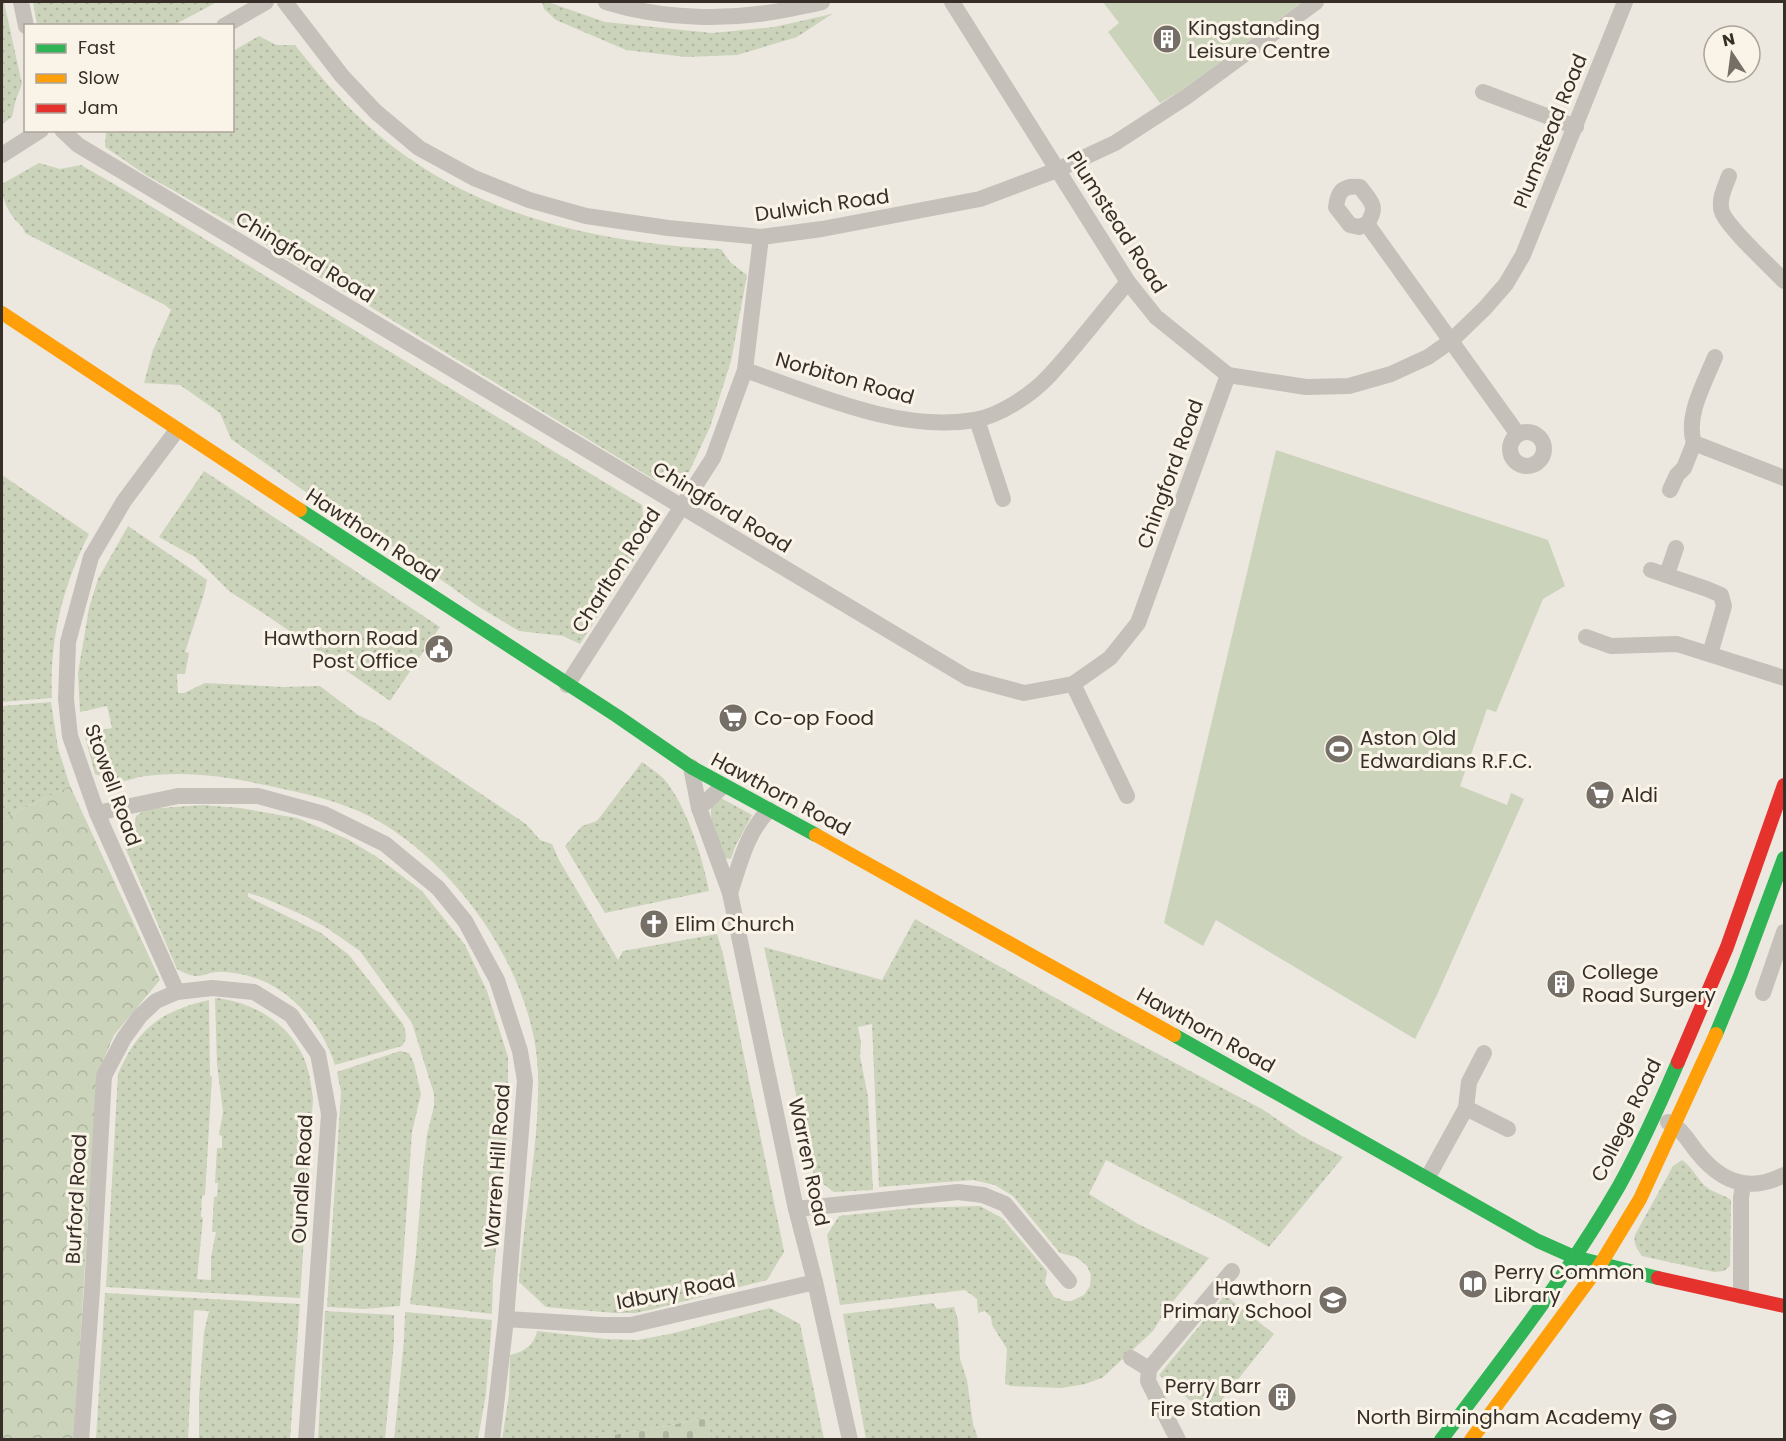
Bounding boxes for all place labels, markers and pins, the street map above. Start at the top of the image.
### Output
place label: Kingstanding Leisure Centre [1188,14,1330,65]
building icon: Kingstanding Leisure Centre [1151,23,1183,55]
place label: Hawthorn Road Post Office [264,624,418,675]
public building icon: Hawthorn Road Post Office [423,633,455,665]
supermarket icon: Co-op Food [717,702,749,734]
place label: Co-op Food [754,704,874,732]
place label: Aston Old Edwardians R.F.C. [1360,724,1532,775]
sports icon: Aston Old Edwardians R.F.C. [1323,733,1355,765]
supermarket icon: Aldi [1584,779,1616,811]
place label: Aldi [1621,781,1658,809]
church icon: Elim Church [638,908,670,940]
place label: Elim Church [675,910,794,938]
place label: College Road Surgery [1582,958,1716,1009]
building icon: College Road Surgery [1545,968,1577,1000]
place label: Perry Common Library [1494,1258,1645,1309]
library icon: Perry Common Library [1457,1268,1489,1300]
place label: Hawthorn Primary School [1163,1274,1312,1325]
school or university icon: Hawthorn Primary School [1317,1284,1349,1316]
place label: Perry Barr Fire Station [1150,1372,1261,1423]
building icon: Perry Barr Fire Station [1266,1381,1298,1413]
school or university icon: North Birmingham Academy [1647,1401,1679,1433]
place label: North Birmingham Academy [1357,1403,1642,1431]

